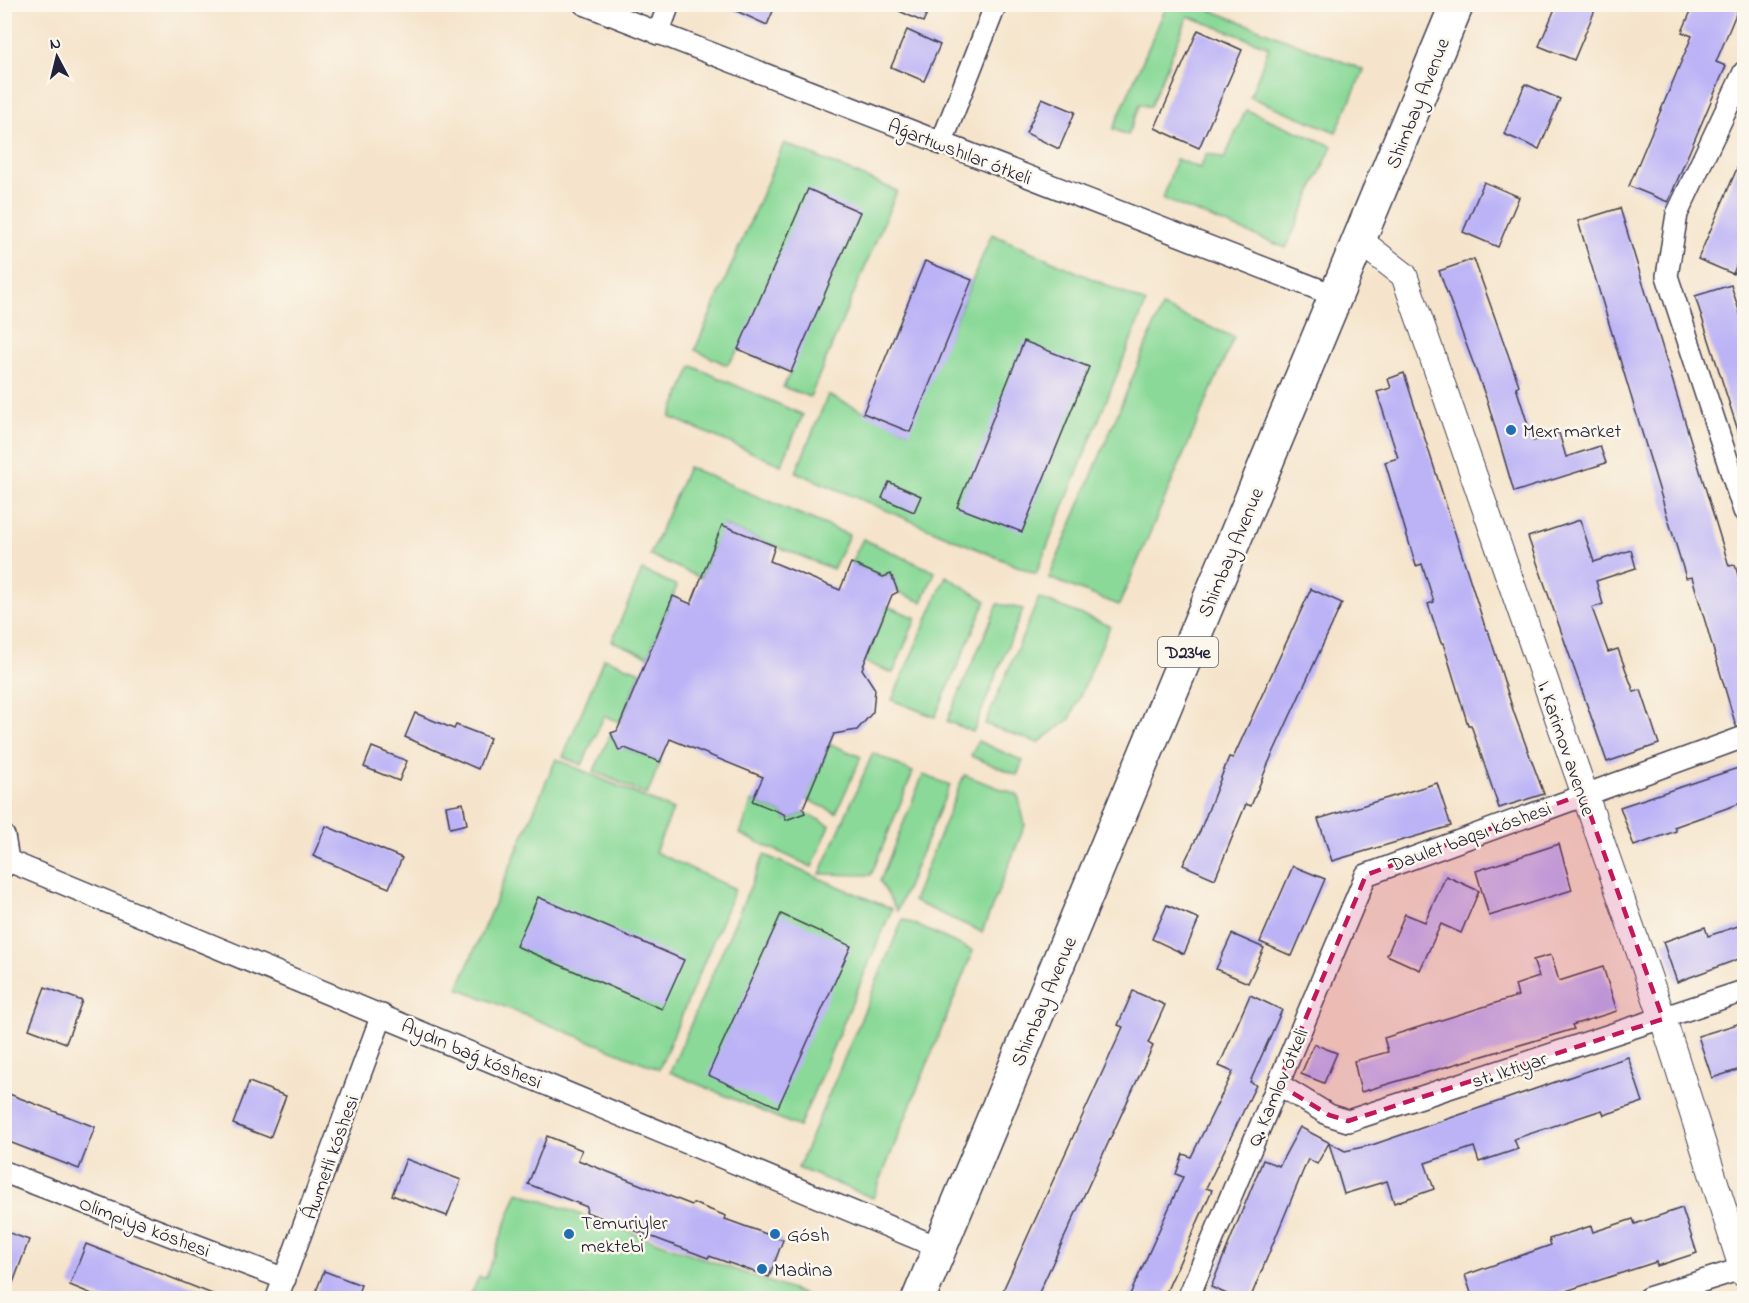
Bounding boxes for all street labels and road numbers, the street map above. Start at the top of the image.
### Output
street label: Shimbay Avenue [1380,34,1459,174]
street label: Aǵartıwshılar ótkeli [883,113,1035,195]
street label: Shimbay Avenue [1192,483,1273,623]
road number: D234e [1158,637,1218,667]
street label: I. Karimov avenue [1528,677,1601,820]
street label: Daulet baqsı kóshesi [1385,795,1556,882]
street label: Shimbay Avenue [1005,932,1086,1072]
street label: Aydın baǵ kóshesi [396,1013,546,1099]
street label: Q. Kamlov ótkeli [1241,1024,1317,1152]
street label: st. Iktiyar [1468,1045,1552,1097]
street label: Áwmetli kóshesi [296,1092,368,1224]
street label: Olimpiya kóshesi [74,1190,214,1267]

